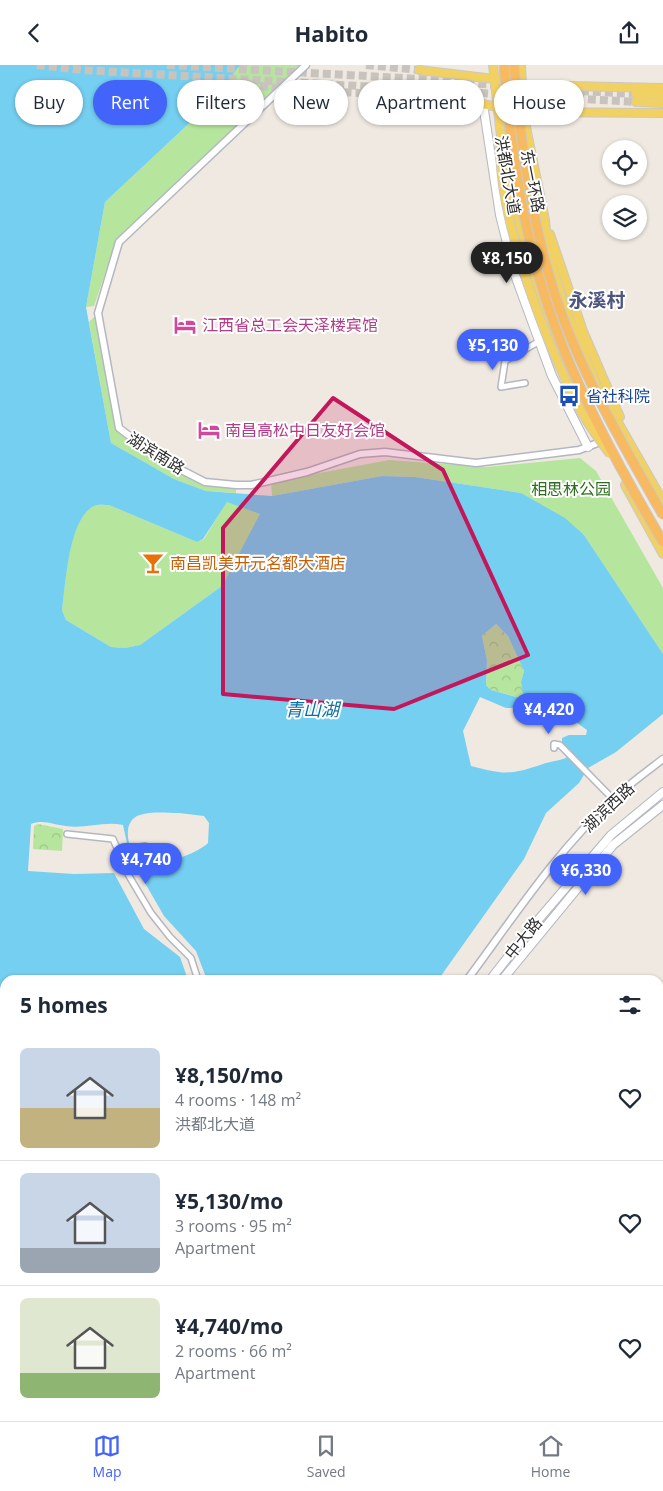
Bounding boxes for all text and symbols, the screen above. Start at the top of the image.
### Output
text: Habito [295,18,368,48]
icon: back [20,19,48,47]
icon: share [615,19,643,47]
chip: Buy [15,80,83,125]
chip: Rent [93,80,167,125]
chip: Filters [177,80,264,125]
chip: New [274,80,348,125]
chip: Apartment [358,80,484,125]
chip: House [494,80,584,125]
street label: 洪都北大道 [490,134,526,216]
map controls [602,140,647,240]
button: locate [602,140,647,185]
street label: 东一环路 [516,147,550,215]
button: layers [602,195,647,240]
pin: ¥8,150 [466,241,548,284]
text: ¥8,150 [482,247,532,269]
district label: 永溪村 [568,287,626,313]
hotel icon: 江西省总工会天泽楼宾馆 [172,312,198,338]
place label: 江西省总工会天泽楼宾馆 [202,314,378,336]
pin: ¥5,130 [452,329,534,371]
text: ¥5,130 [468,334,518,356]
bus stop icon: 省社科院 [556,383,582,409]
place label: 省社科院 [586,385,650,407]
hotel icon: 南昌高松中日友好会馆 [196,417,222,443]
place label: 南昌高松中日友好会馆 [225,419,385,441]
street label: 湖滨南路 [123,427,189,479]
park label: 相思林公园 [531,478,611,500]
bar icon: 南昌凯美开元名都大酒店 [140,550,166,576]
place label: 南昌凯美开元名都大酒店 [170,552,346,574]
pin: ¥4,420 [508,693,590,735]
water label: 青山湖 [285,697,342,721]
text: ¥4,420 [524,698,574,720]
street label: 湖滨西路 [577,777,639,837]
pin: ¥4,740 [105,843,187,885]
text: ¥4,740 [121,848,171,870]
pin: ¥6,330 [545,853,627,896]
text: ¥6,330 [561,859,611,881]
street label: 中大路 [499,912,547,964]
text: 5 homes [20,991,108,1019]
icon: filters [616,991,644,1019]
text: ¥8,150/mo [175,1061,283,1089]
icon: home [60,1068,120,1128]
icon: heart [616,1084,644,1112]
text: 4 rooms · 148 m² [175,1089,301,1111]
text: 洪都北大道 [175,1113,255,1135]
text: ¥5,130/mo [175,1187,283,1215]
icon: home [60,1193,120,1253]
icon: heart [616,1209,644,1237]
text: 3 rooms · 95 m² [175,1215,292,1237]
text: Apartment [175,1237,255,1259]
text: ¥4,740/mo [175,1312,283,1340]
icon: home [60,1318,120,1378]
icon: heart [616,1334,644,1362]
text: 2 rooms · 66 m² [175,1340,292,1362]
text: Apartment [175,1362,255,1384]
tab: Map [93,1432,122,1481]
tab: Saved [307,1432,346,1481]
tab: Home [531,1432,570,1481]

